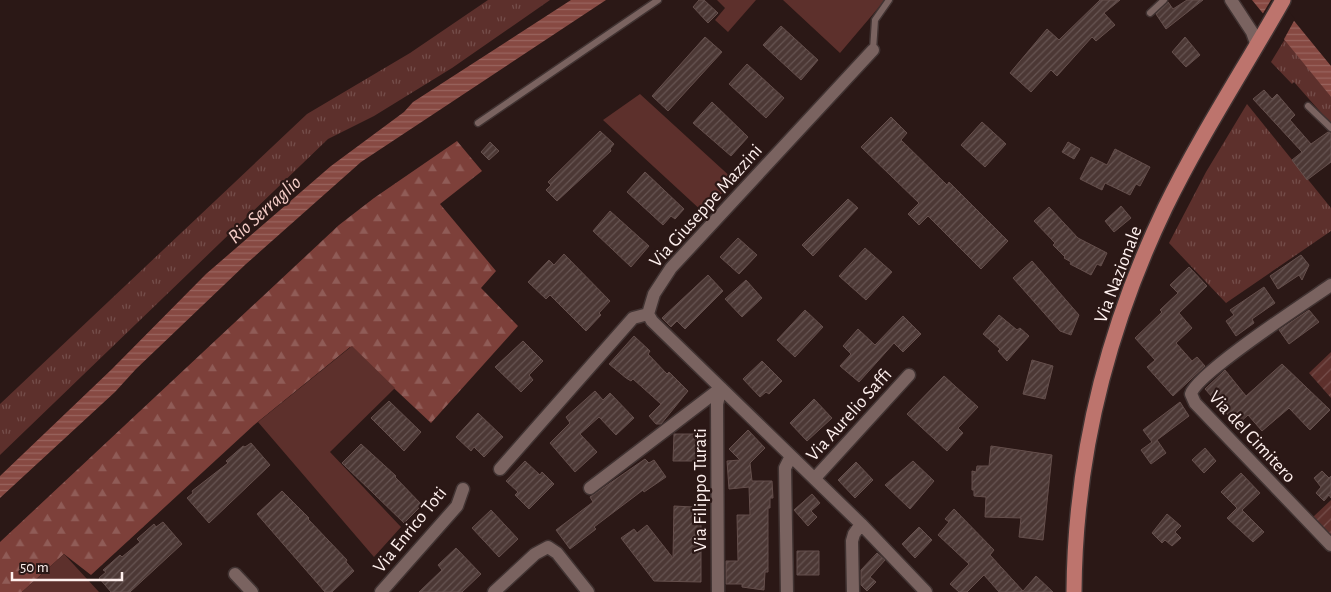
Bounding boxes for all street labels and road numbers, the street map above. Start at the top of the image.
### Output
street label: Via Giuseppe Mazzini [646,141,766,271]
street label: Via Nazionale [1091,223,1146,326]
street label: Via Aurelio Saffi [803,365,895,465]
street label: Via del Cimitero [1205,387,1299,487]
street label: Via Filippo Turati [691,428,710,552]
street label: Via Enrico Toti [370,483,450,576]

